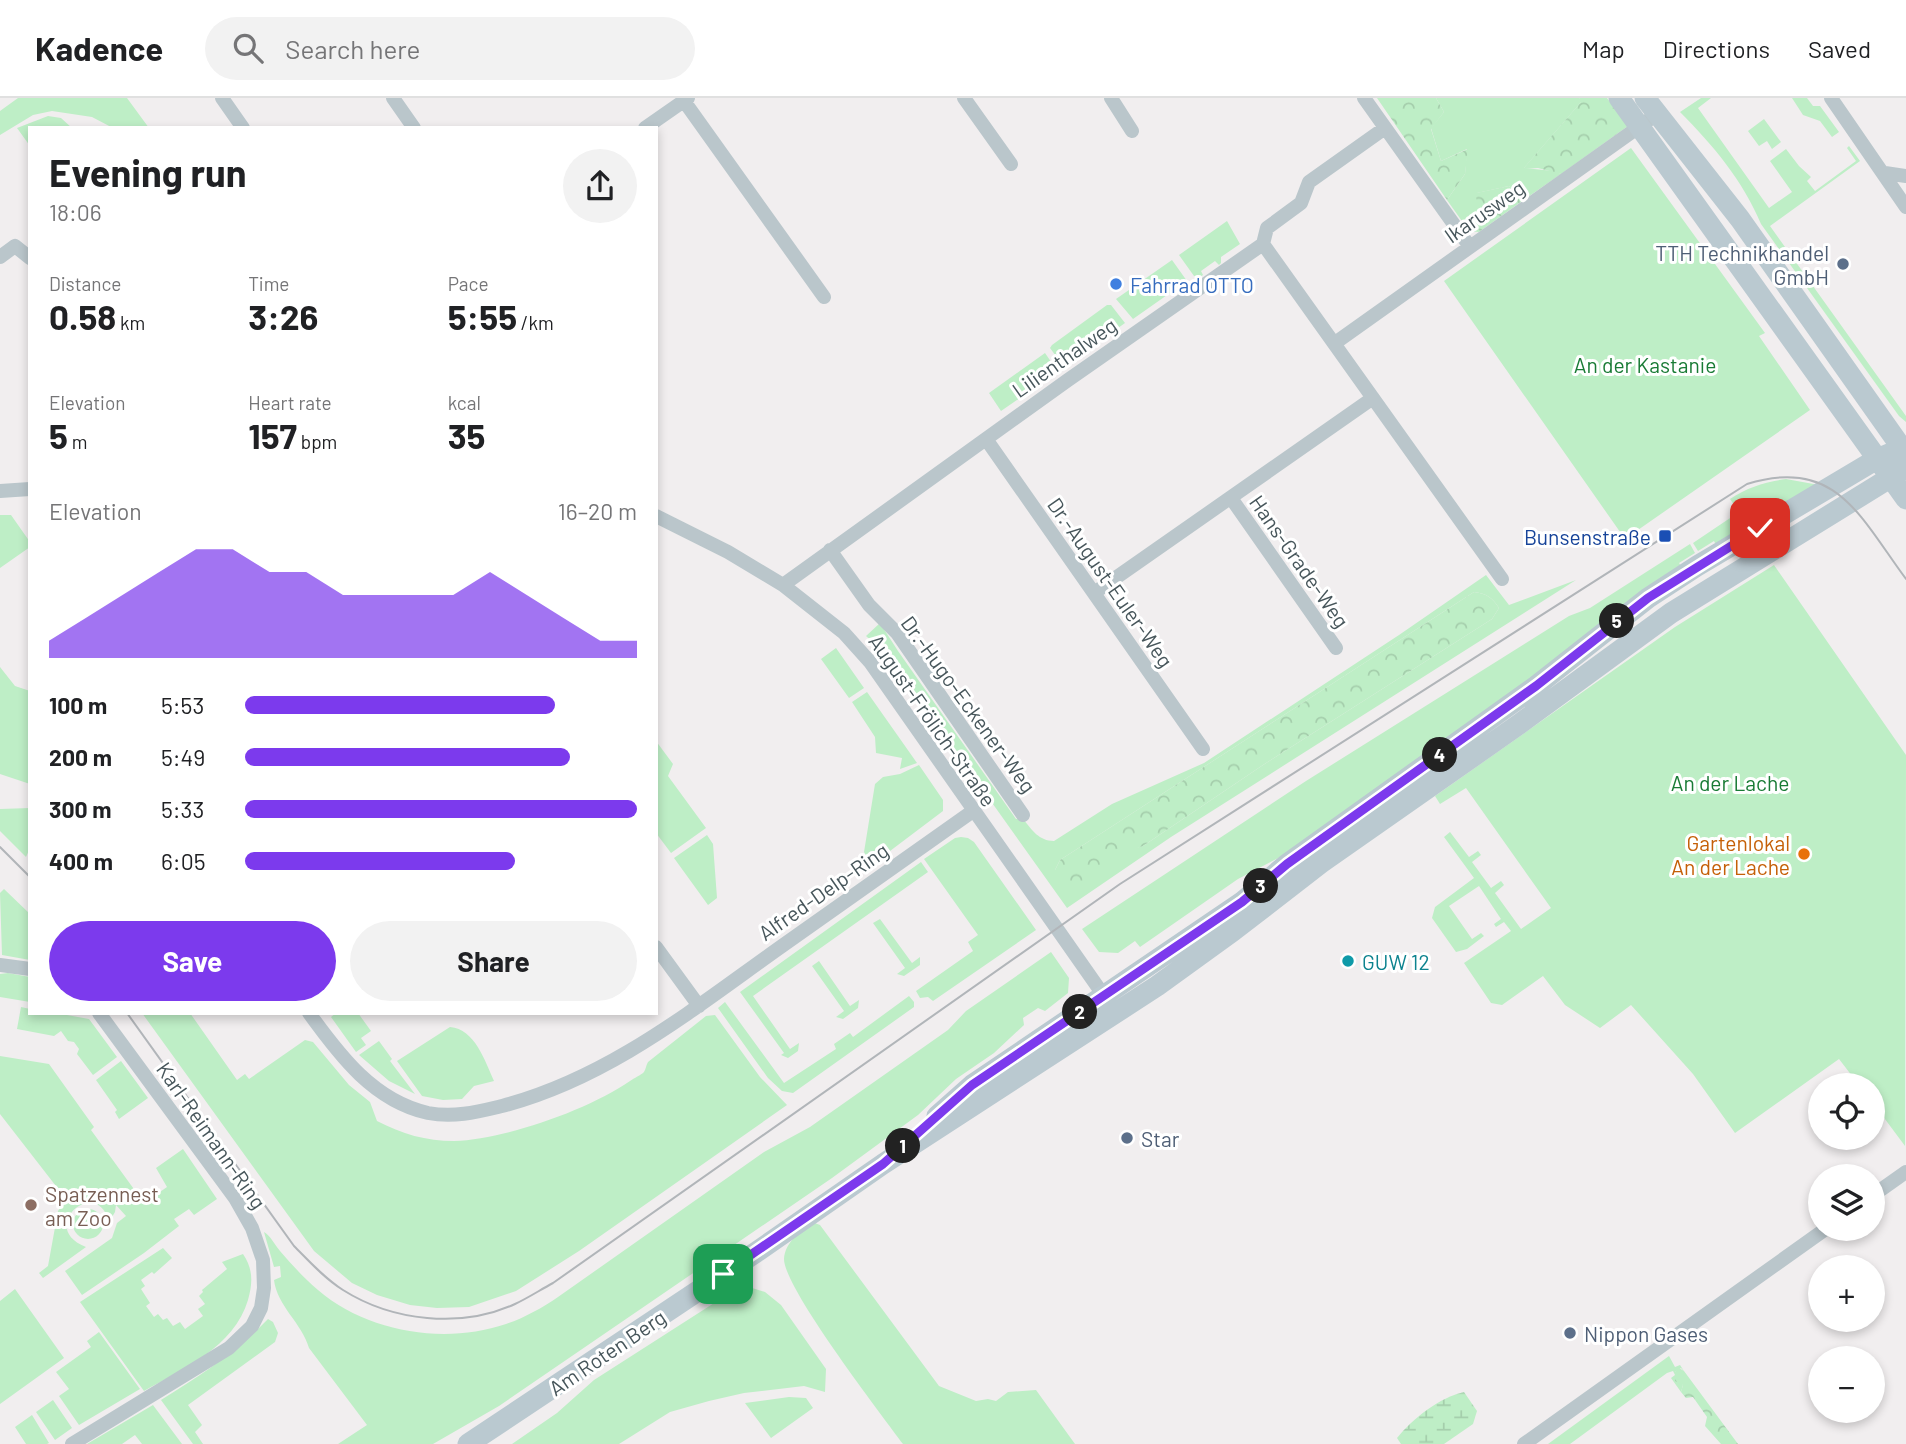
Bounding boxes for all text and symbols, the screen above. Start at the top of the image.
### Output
search box [205,17,695,80]
text: Kadence [35,28,163,68]
icon: search [229,29,267,67]
text: Search here [285,33,420,64]
text: Map [1582,34,1625,63]
text: Directions [1663,34,1770,63]
text: Saved [1808,34,1871,63]
text: Evening run [49,149,247,195]
button: share [563,149,637,223]
street label: Ikarusweg [1439,174,1529,248]
text: 18:06 [49,198,102,226]
place label: TTH Technikhandel GmbH [1655,240,1829,289]
marker: TTH Technikhandel GmbH [1835,256,1851,272]
text: Distance [49,272,121,295]
text: Time [248,272,289,295]
text: Pace [448,272,489,295]
place label: Fahrrad OTTO [1130,272,1254,297]
marker: Fahrrad OTTO [1108,276,1124,292]
text: 0.58 [49,295,116,337]
text: 3:26 [248,295,318,337]
text: 5:55 [448,295,517,337]
text: km [116,311,145,334]
text: /km [517,311,554,334]
street label: Lilienthalweg [1007,312,1121,402]
park label: An der Kastanie [1574,352,1716,377]
text: Elevation [49,391,126,414]
text: Heart rate [248,391,332,414]
text: kcal [448,391,481,414]
text: 5 [49,414,68,456]
text: 157 [248,414,297,456]
text: 35 [448,414,485,456]
text: m [68,430,87,453]
text: bpm [297,430,337,453]
street label: Hans-Grade-Weg [1245,490,1355,632]
street label: Dr.-August-Euler-Weg [1043,492,1179,672]
text: Elevation [49,497,142,525]
text: 16–20 m [558,497,637,525]
pin [1730,498,1790,558]
icon: check [1741,509,1779,547]
place label: Bunsenstraße [1524,524,1651,549]
marker: Bunsenstraße [1657,528,1673,544]
pin: 5 [1600,603,1634,638]
text: 5 [1611,609,1622,632]
street label: Dr.-Hugo-Eckener-Weg [896,611,1042,797]
street label: August-Frölich-Straße [864,629,1002,811]
text: 100 m [49,691,107,719]
text: 5:53 [161,691,204,719]
pin: 4 [1422,738,1458,772]
text: 200 m [49,743,112,771]
text: 5:49 [161,743,205,771]
text: 4 [1434,743,1445,766]
park label: An der Lache [1671,770,1789,795]
text: 300 m [49,795,111,823]
text: 5:33 [161,795,204,823]
place label: Gartenlokal An der Lache [1671,830,1790,879]
street label: Alfred-Delp-Ring [753,837,893,945]
marker: Gartenlokal An der Lache [1796,846,1812,862]
text: 400 m [49,847,113,875]
text: 6:05 [161,847,205,875]
pin: 3 [1244,868,1278,904]
text: 3 [1255,874,1266,897]
button: Save [49,921,336,1001]
button: Share [350,921,637,1001]
place label: GUW 12 [1362,949,1430,974]
marker: GUW 12 [1340,953,1356,969]
pin: 2 [1062,995,1098,1030]
text: 2 [1074,1000,1085,1023]
street label: Karl-Reimann-Ring [152,1057,272,1213]
map controls [1808,1073,1885,1423]
button: locate [1808,1073,1885,1150]
place label: Star [1141,1126,1180,1151]
pin: 1 [886,1128,920,1164]
marker: Star [1119,1130,1135,1146]
text: 1 [899,1134,906,1157]
button: layers [1808,1164,1885,1241]
place label: Spatzennest am Zoo [45,1181,159,1230]
marker: Spatzennest am Zoo [23,1197,39,1213]
pin [693,1244,753,1304]
icon: arrive [704,1255,742,1293]
button: + [1808,1255,1885,1332]
street label: Am Roten Berg [544,1304,670,1400]
place label: Nippon Gases [1584,1321,1708,1346]
marker: Nippon Gases [1562,1325,1578,1341]
button: − [1808,1346,1885,1423]

